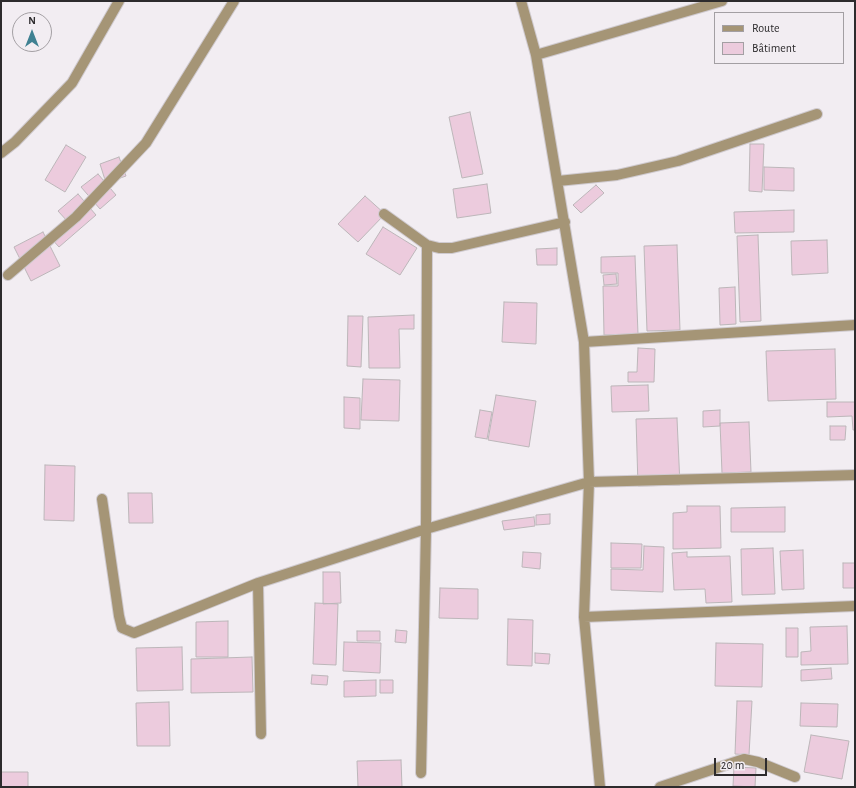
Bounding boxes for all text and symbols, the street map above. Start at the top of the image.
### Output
north arrow [12,12,52,52]
legend [714,12,844,64]
text: N [28,15,36,26]
text: Route [752,22,779,34]
text: Bâtiment [752,42,796,54]
scale bar [716,750,769,776]
text: 20 m [721,759,744,771]

